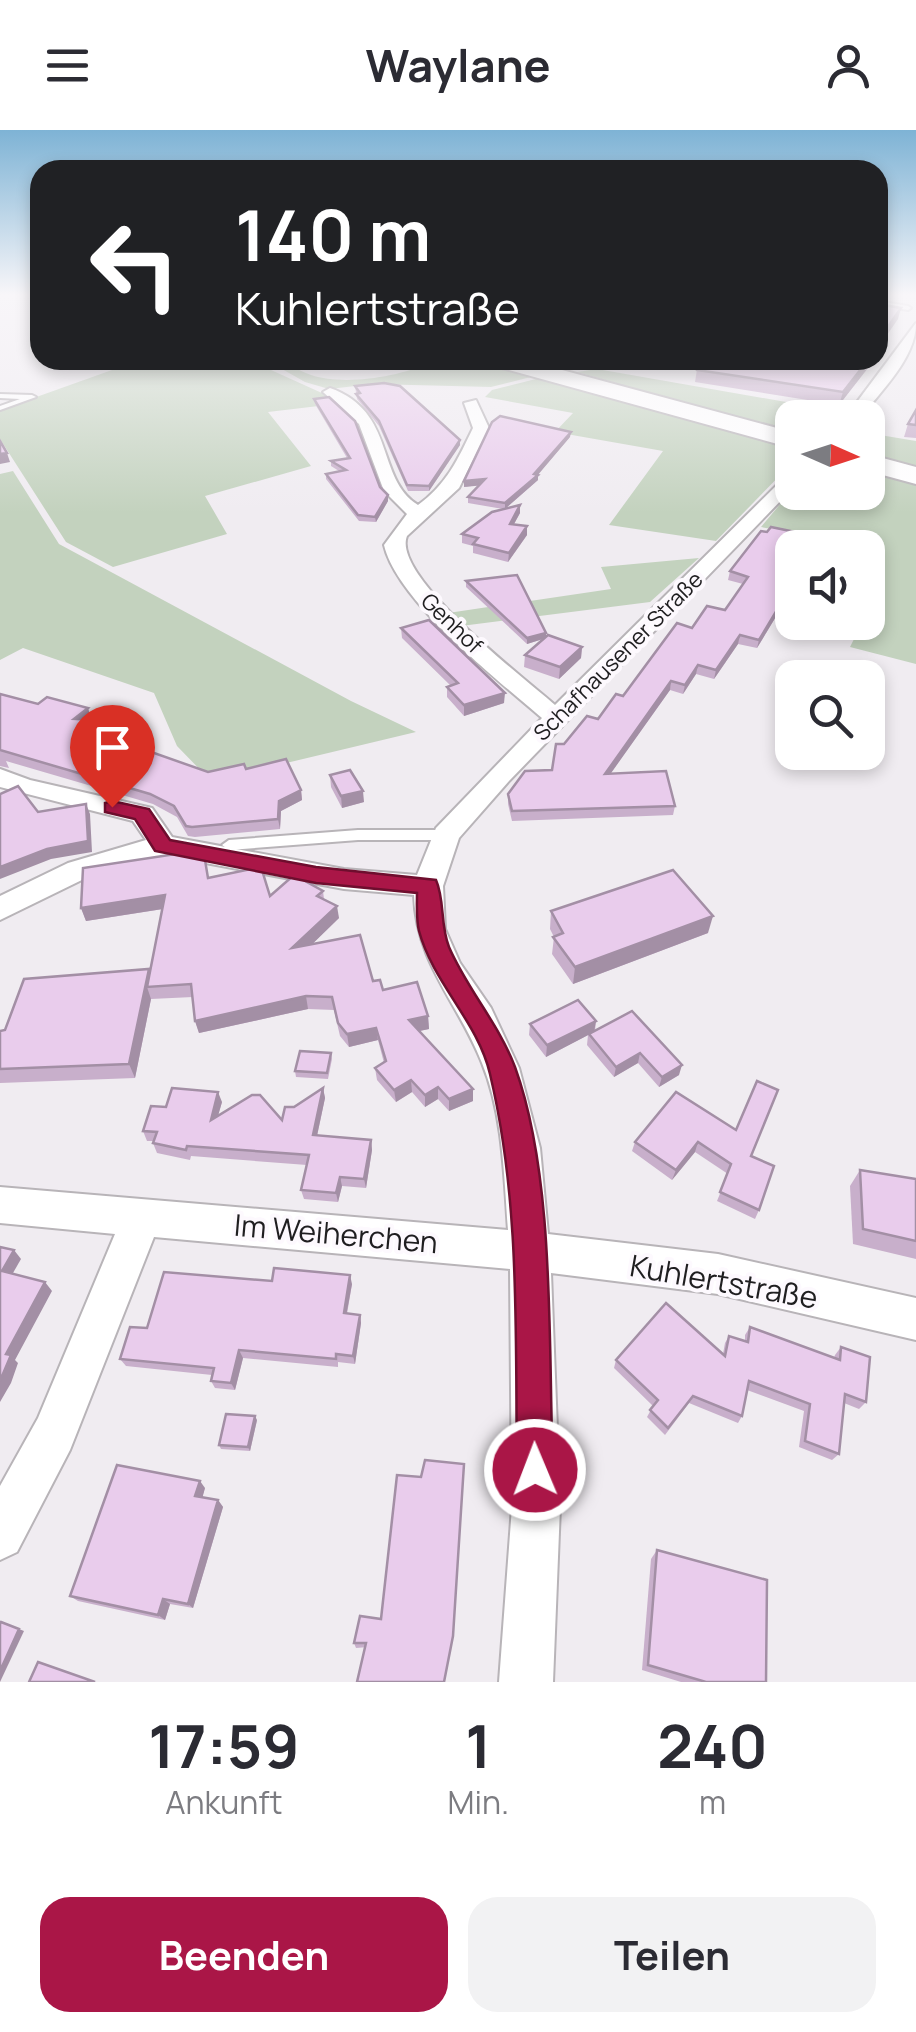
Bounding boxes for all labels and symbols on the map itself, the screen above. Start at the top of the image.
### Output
north arrow [775,400,885,510]
street label: Schafhausener Straße [527,565,709,747]
street label: Genhof [415,586,490,660]
pin [70,705,155,808]
street label: Im Weiherchen [232,1204,440,1262]
street label: Kuhlertstraße [627,1244,821,1318]
position arrow [483,1418,587,1522]

